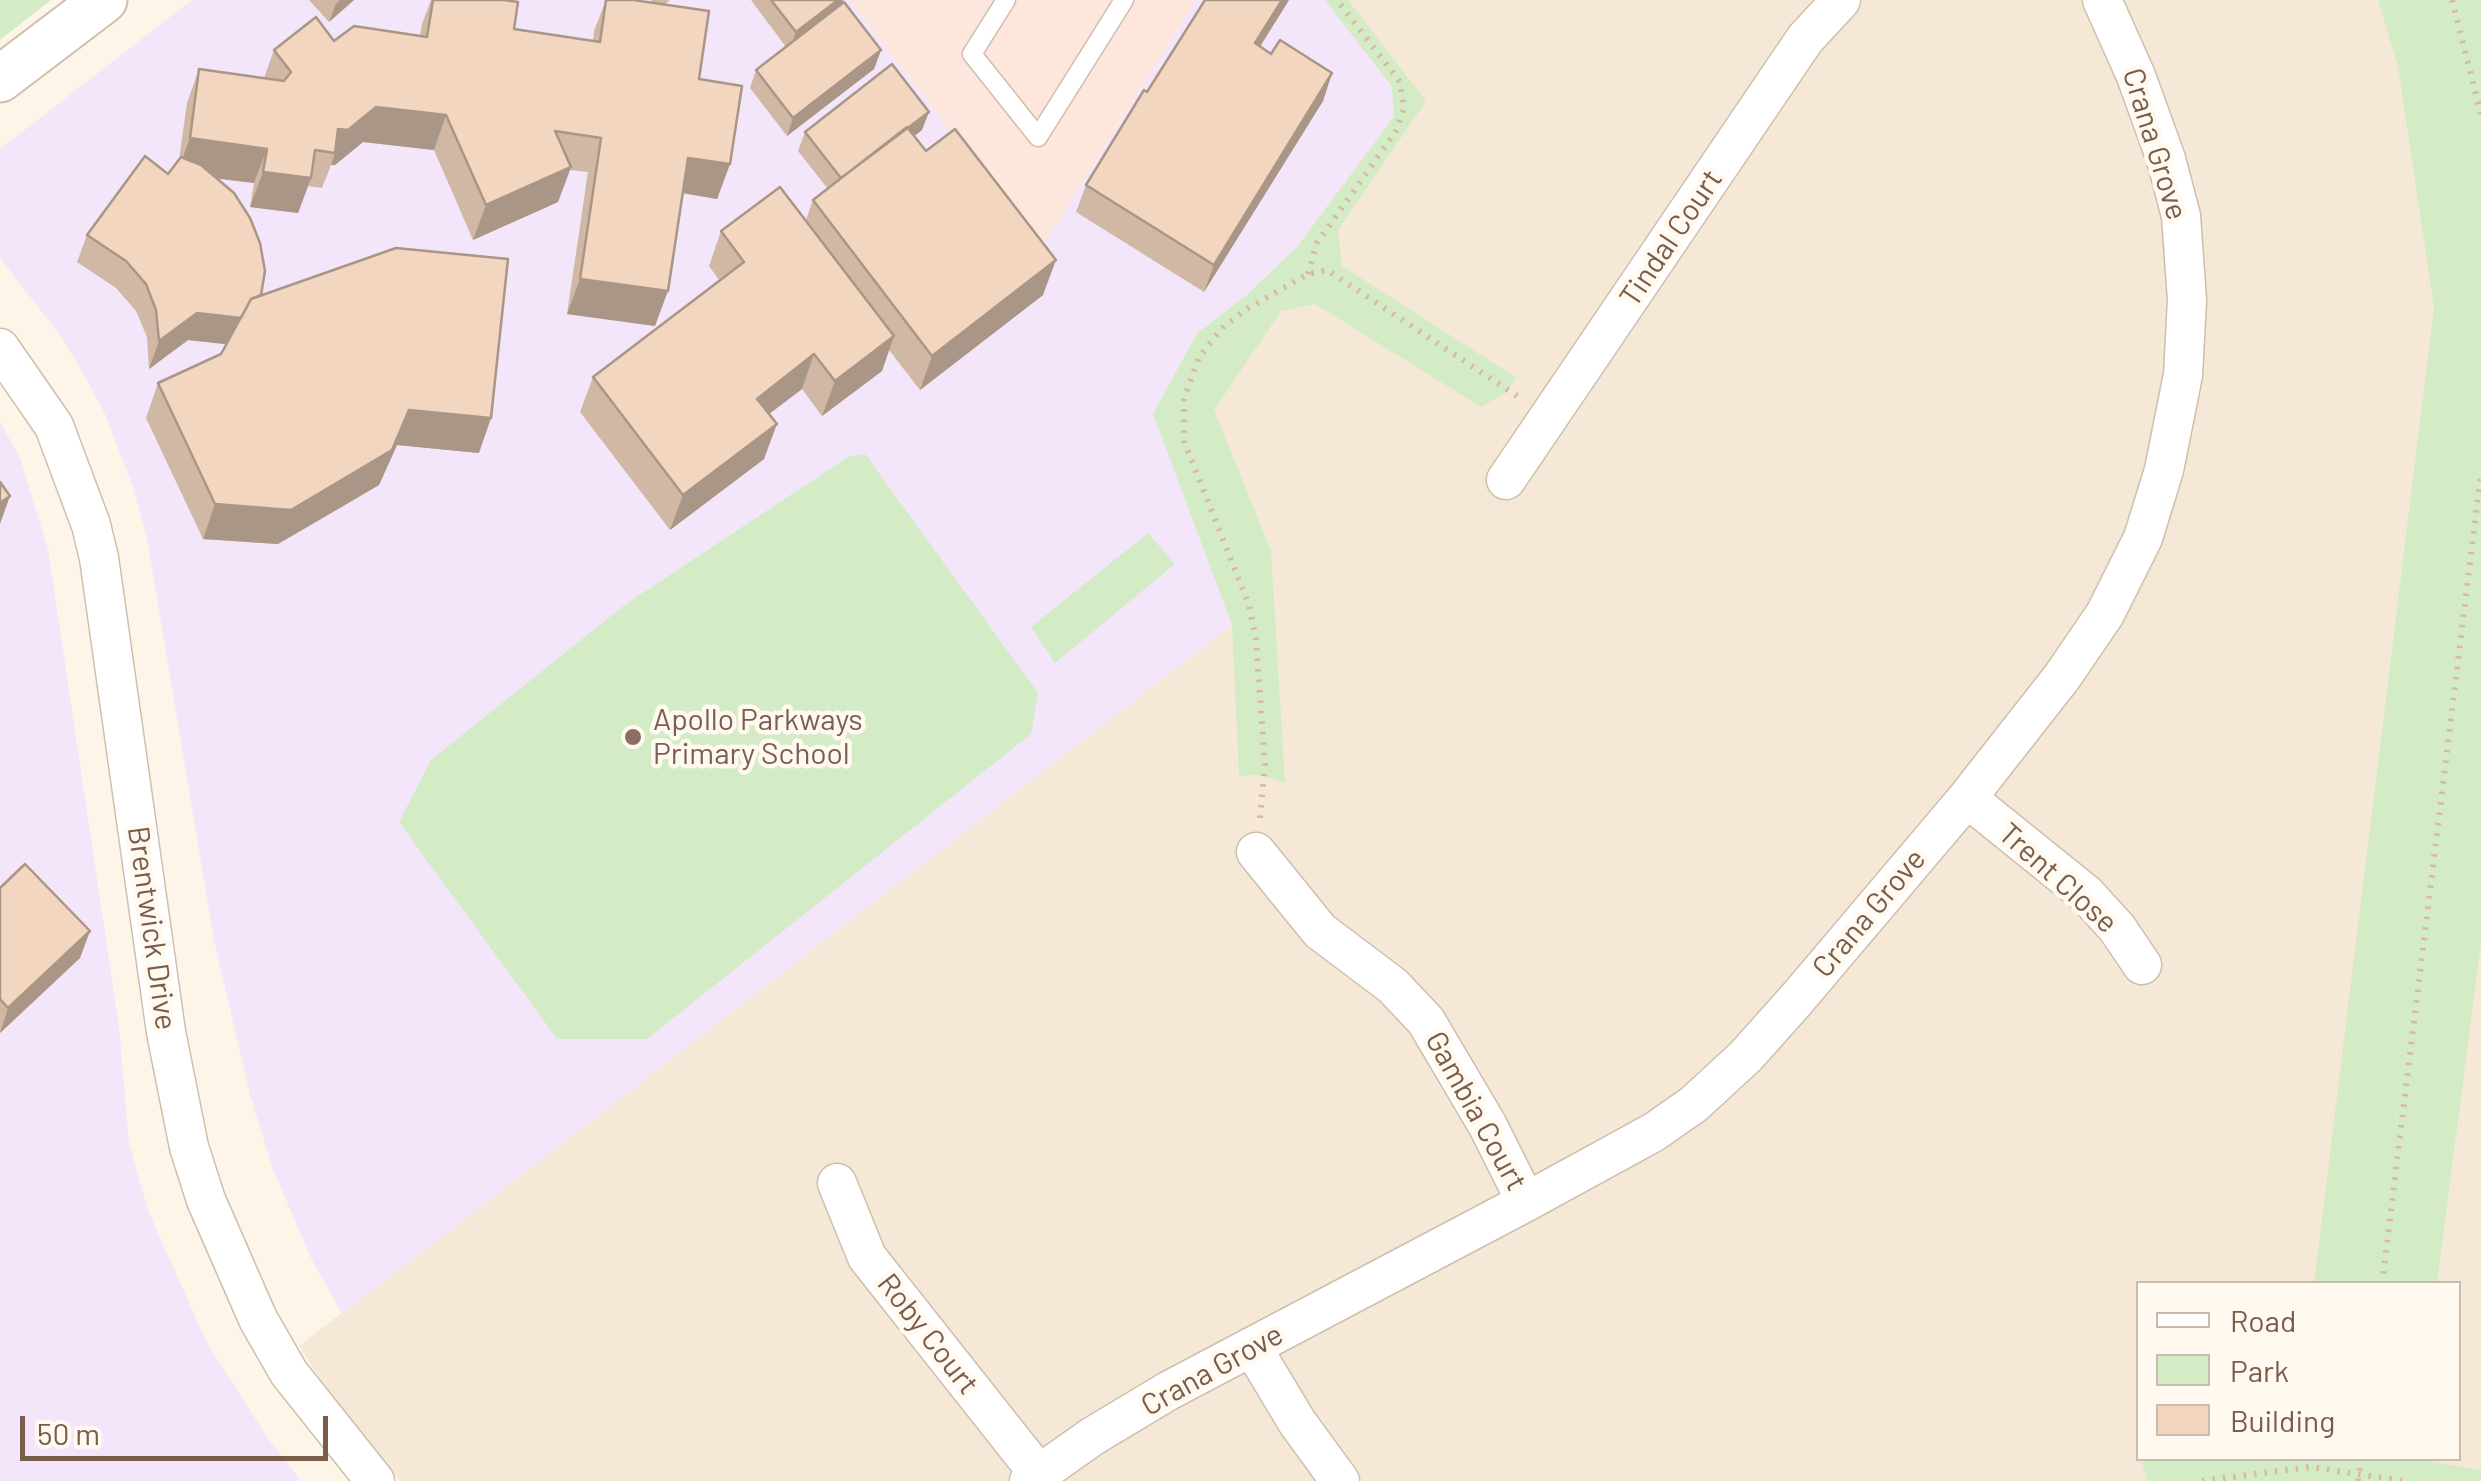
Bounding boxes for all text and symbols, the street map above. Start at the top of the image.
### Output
street label: Crana Grove [2115,64,2195,224]
street label: Tindal Court [1612,163,1730,313]
place label: Apollo Parkways Primary School [653,702,863,772]
marker: Apollo Parkways Primary School [622,726,644,748]
street label: Trent Close [1991,815,2125,941]
street label: Brentwick Drive [120,824,184,1032]
street label: Crana Grove [1805,841,1933,985]
street label: Gambia Court [1417,1025,1535,1197]
street label: Roby Court [870,1266,986,1402]
legend [2136,1281,2461,1461]
text: Road [2230,1302,2296,1338]
street label: Crana Grove [1135,1316,1289,1424]
text: Park [2230,1352,2289,1388]
scale bar [25,1396,332,1458]
text: Building [2230,1402,2335,1438]
text: 50 m [37,1415,100,1451]

